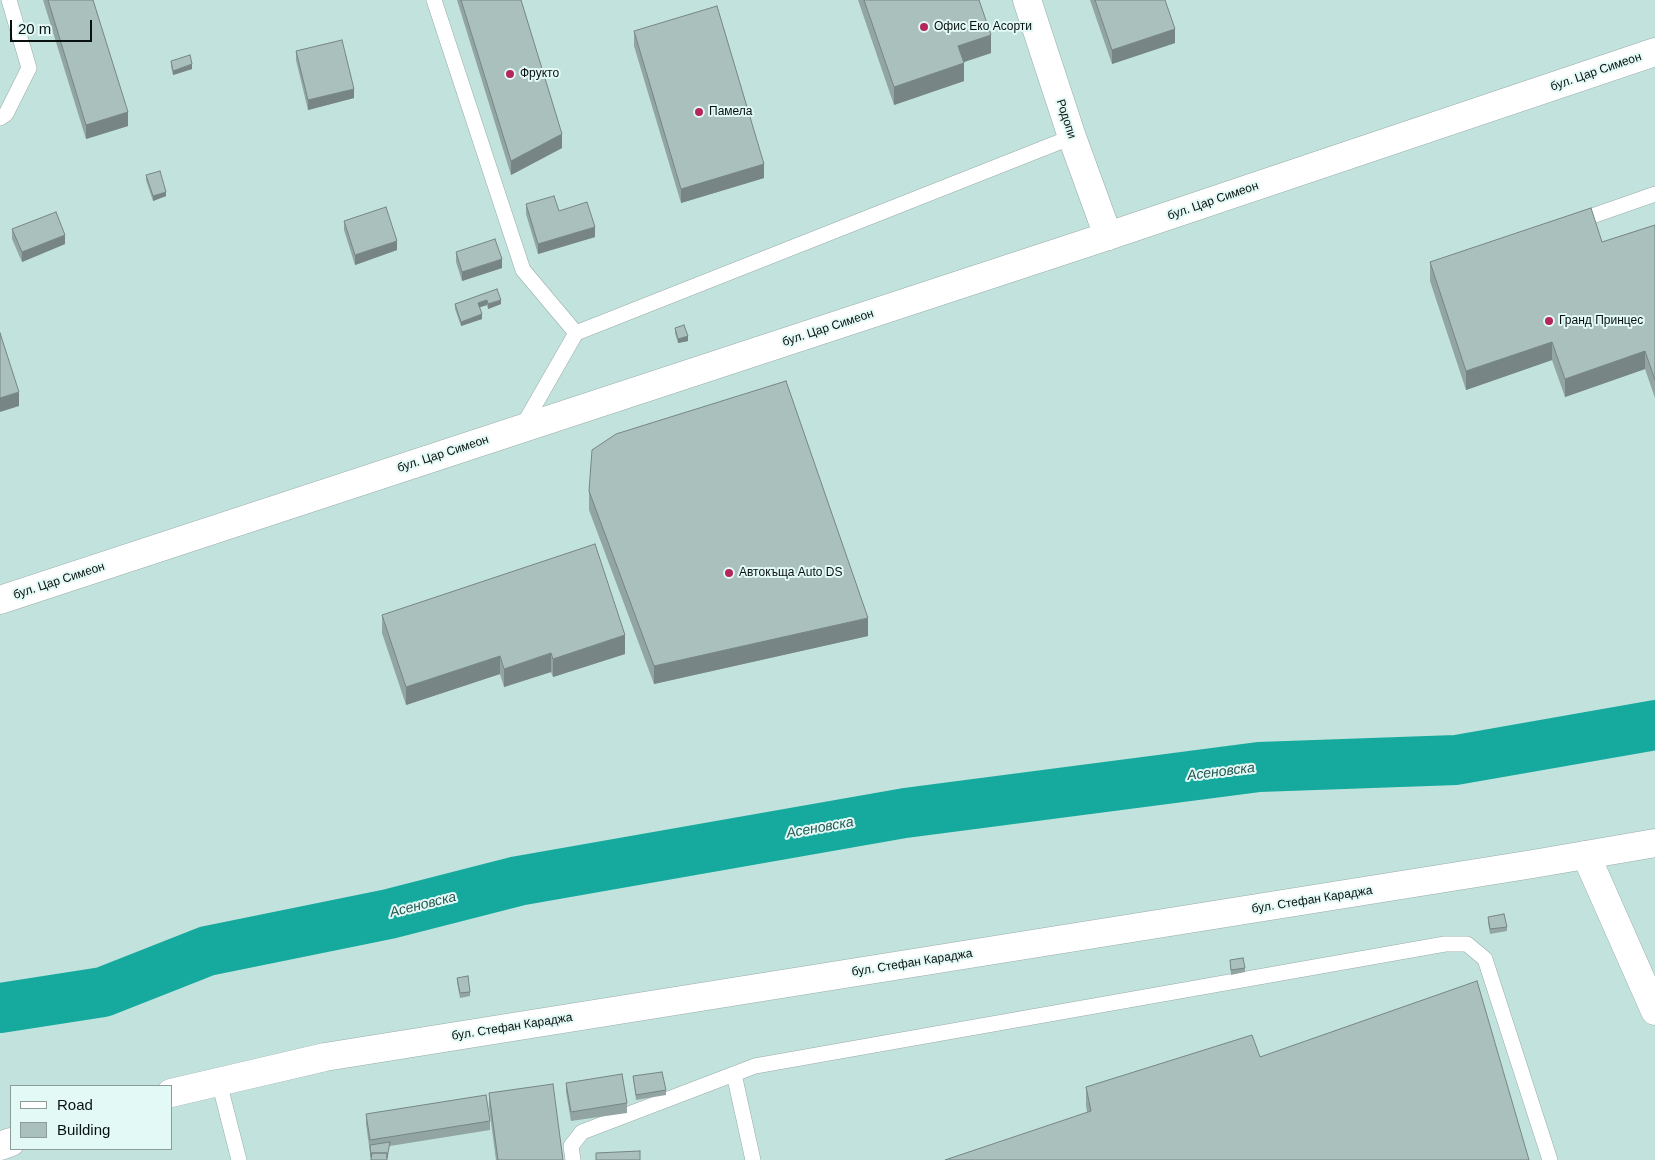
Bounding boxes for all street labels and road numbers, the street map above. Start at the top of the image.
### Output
street label: бул. Цар Симеон [1549,50,1643,94]
street label: Родопи [1053,97,1079,141]
street label: бул. Цар Симеон [1166,179,1260,223]
street label: бул. Цар Симеон [780,306,876,350]
street label: бул. Цар Симеон [395,432,491,476]
street label: бул. Цар Симеон [11,559,107,603]
street label: бул. Стефан Караджа [1251,883,1373,917]
street label: бул. Стефан Караджа [851,946,973,980]
street label: бул. Стефан Караджа [451,1010,573,1044]

